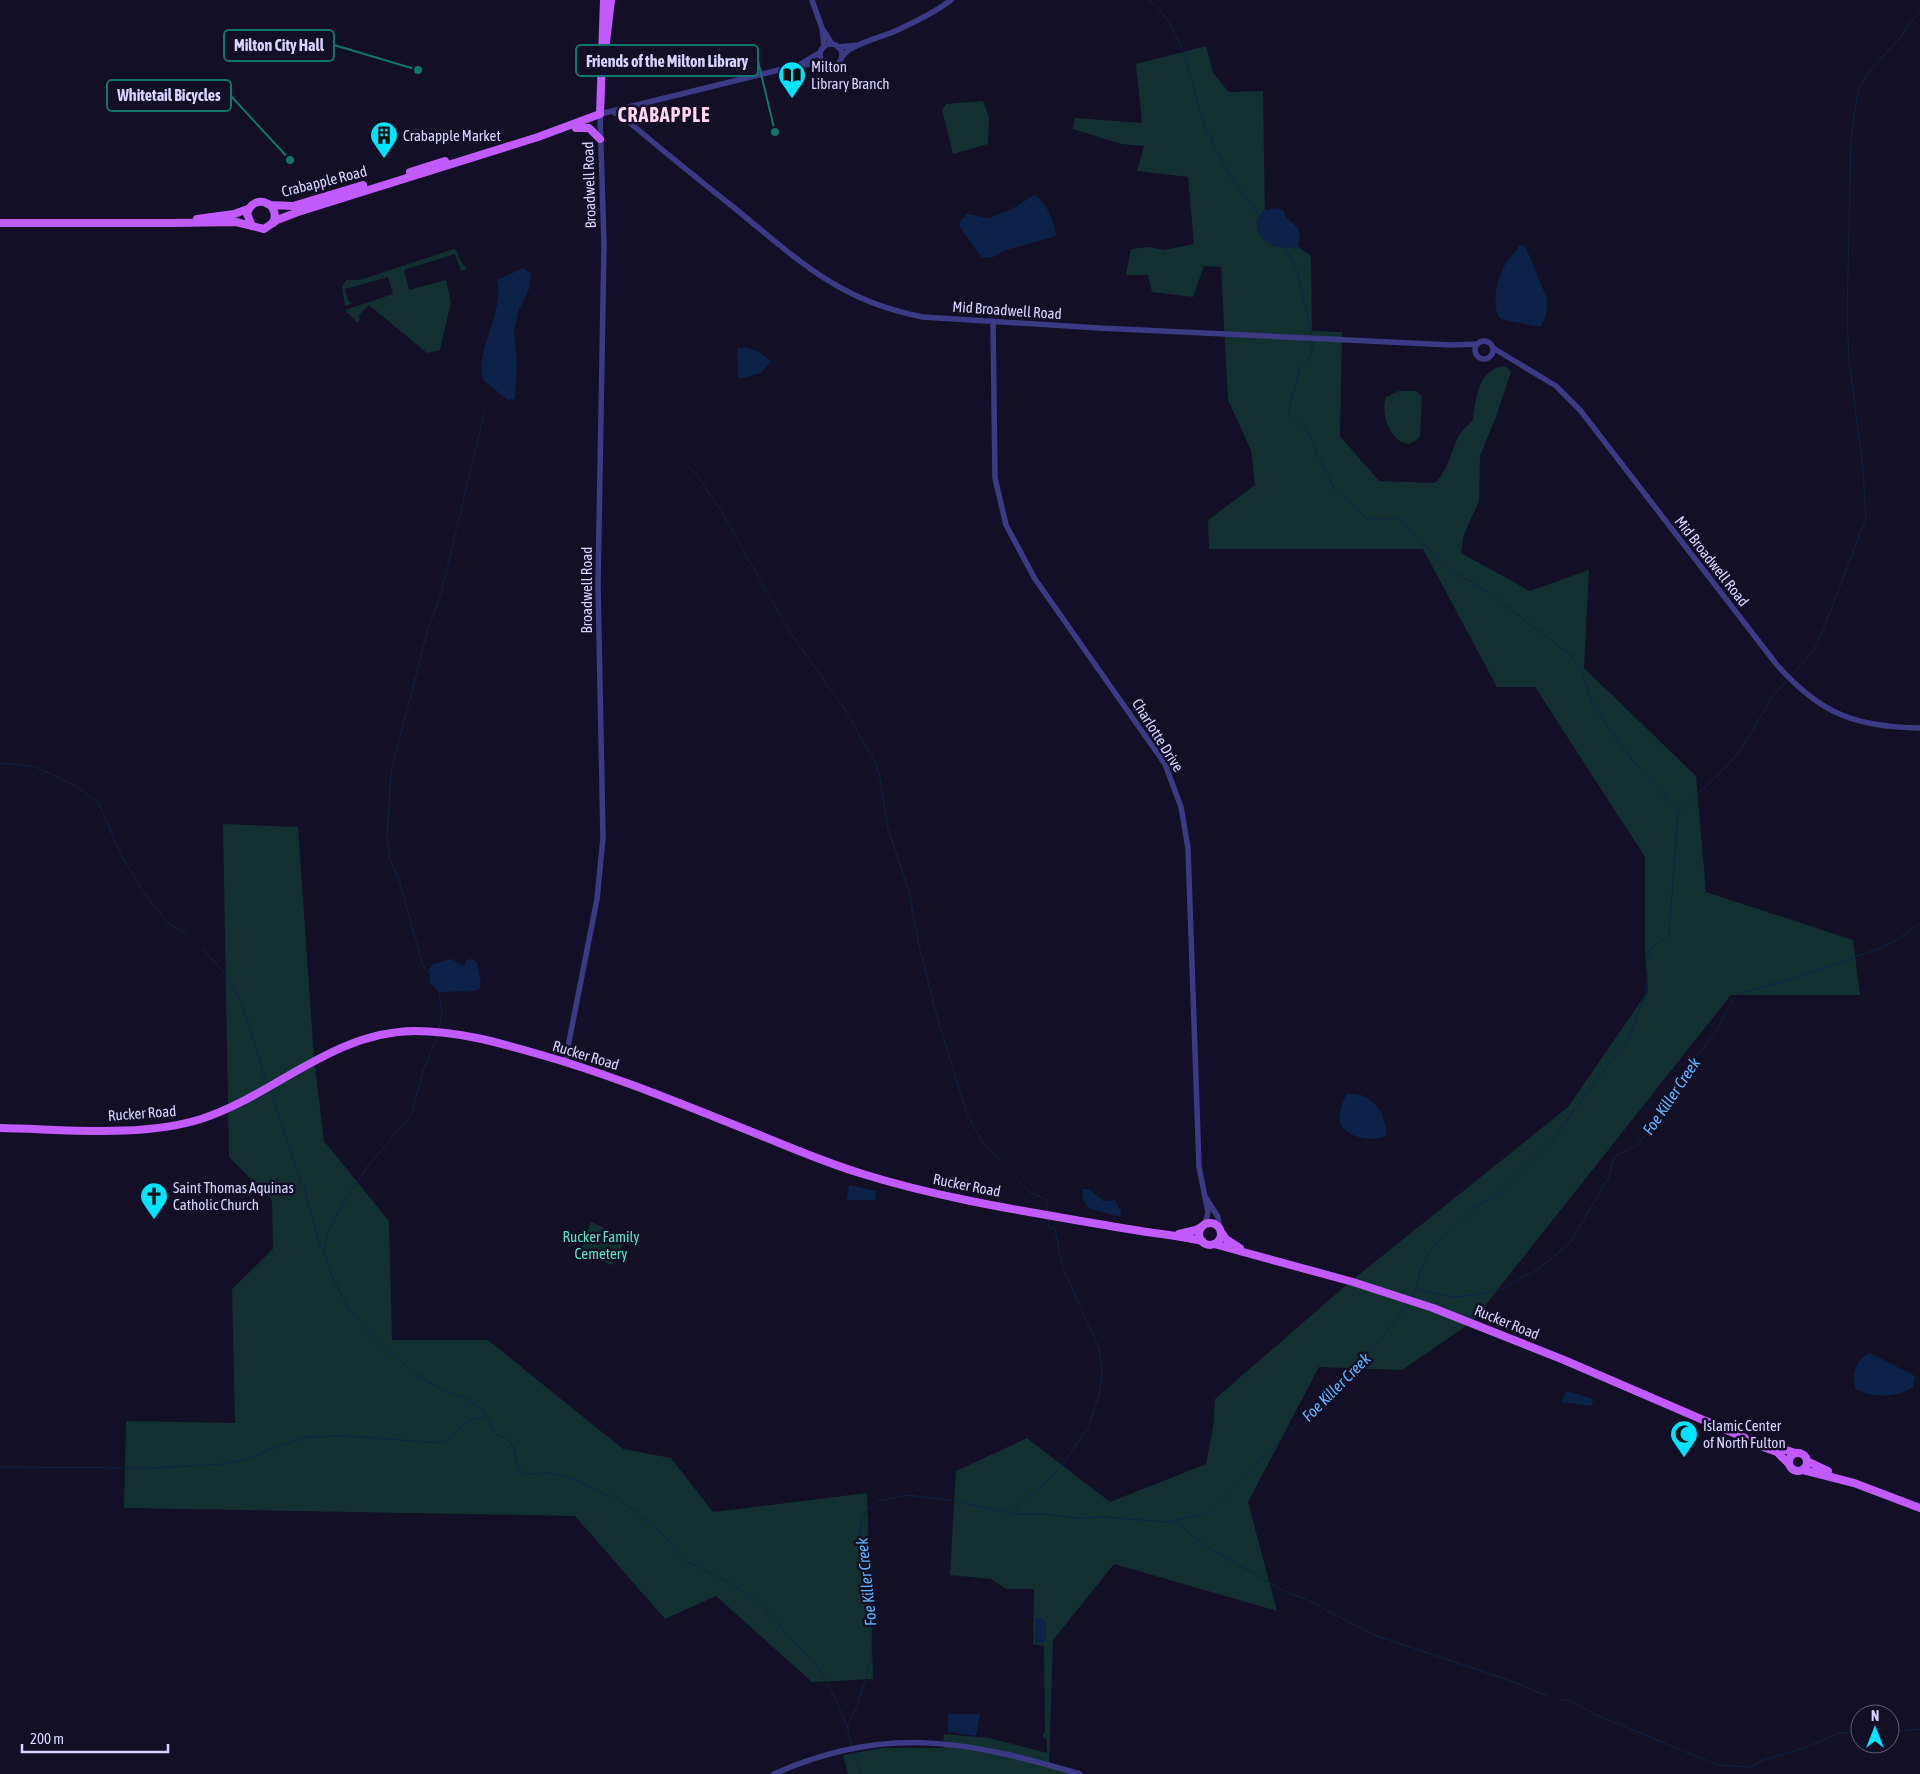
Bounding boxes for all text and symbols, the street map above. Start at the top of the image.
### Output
callout: Milton City Hall [224,30,334,61]
text: Milton City Hall [234,36,325,54]
callout: Friends of the Milton Library [576,45,758,76]
text: Friends of the Milton Library [586,52,748,70]
place label: Milton Library Branch [811,58,889,92]
library icon: Milton Library Branch [777,60,807,99]
callout: Whitetail Bicycles [107,80,231,111]
text: Whitetail Bicycles [116,86,221,104]
district label: CRABAPPLE [618,103,710,126]
building icon: Crabapple Market [369,120,399,159]
place label: Crabapple Market [403,127,501,144]
street label: Broadwell Road [579,141,599,229]
street label: Crabapple Road [280,162,368,200]
street label: Mid Broadwell Road [952,298,1062,322]
street label: Mid Broadwell Road [1672,513,1752,609]
street label: Broadwell Road [578,547,595,633]
street label: Charlotte Drive [1129,695,1187,775]
street label: Rucker Road [551,1037,621,1073]
water label: Foe Killer Creek [1639,1053,1704,1138]
street label: Rucker Road [107,1102,177,1124]
street label: Rucker Road [932,1170,1002,1200]
place label: Saint Thomas Aquinas Catholic Church [173,1179,294,1213]
church icon: Saint Thomas Aquinas Catholic Church [139,1181,169,1220]
park label: Rucker Family Cemetery [563,1228,639,1262]
street label: Rucker Road [1472,1301,1542,1343]
water label: Foe Killer Creek [1298,1349,1374,1425]
place label: Islamic Center of North Fulton [1703,1417,1786,1451]
mosque icon: Islamic Center of North Fulton [1669,1419,1699,1458]
water label: Foe Killer Creek [852,1536,880,1627]
north arrow [1850,1704,1900,1754]
text: N [1871,1708,1879,1724]
scale bar [22,1722,169,1754]
text: 200 m [30,1730,64,1747]

